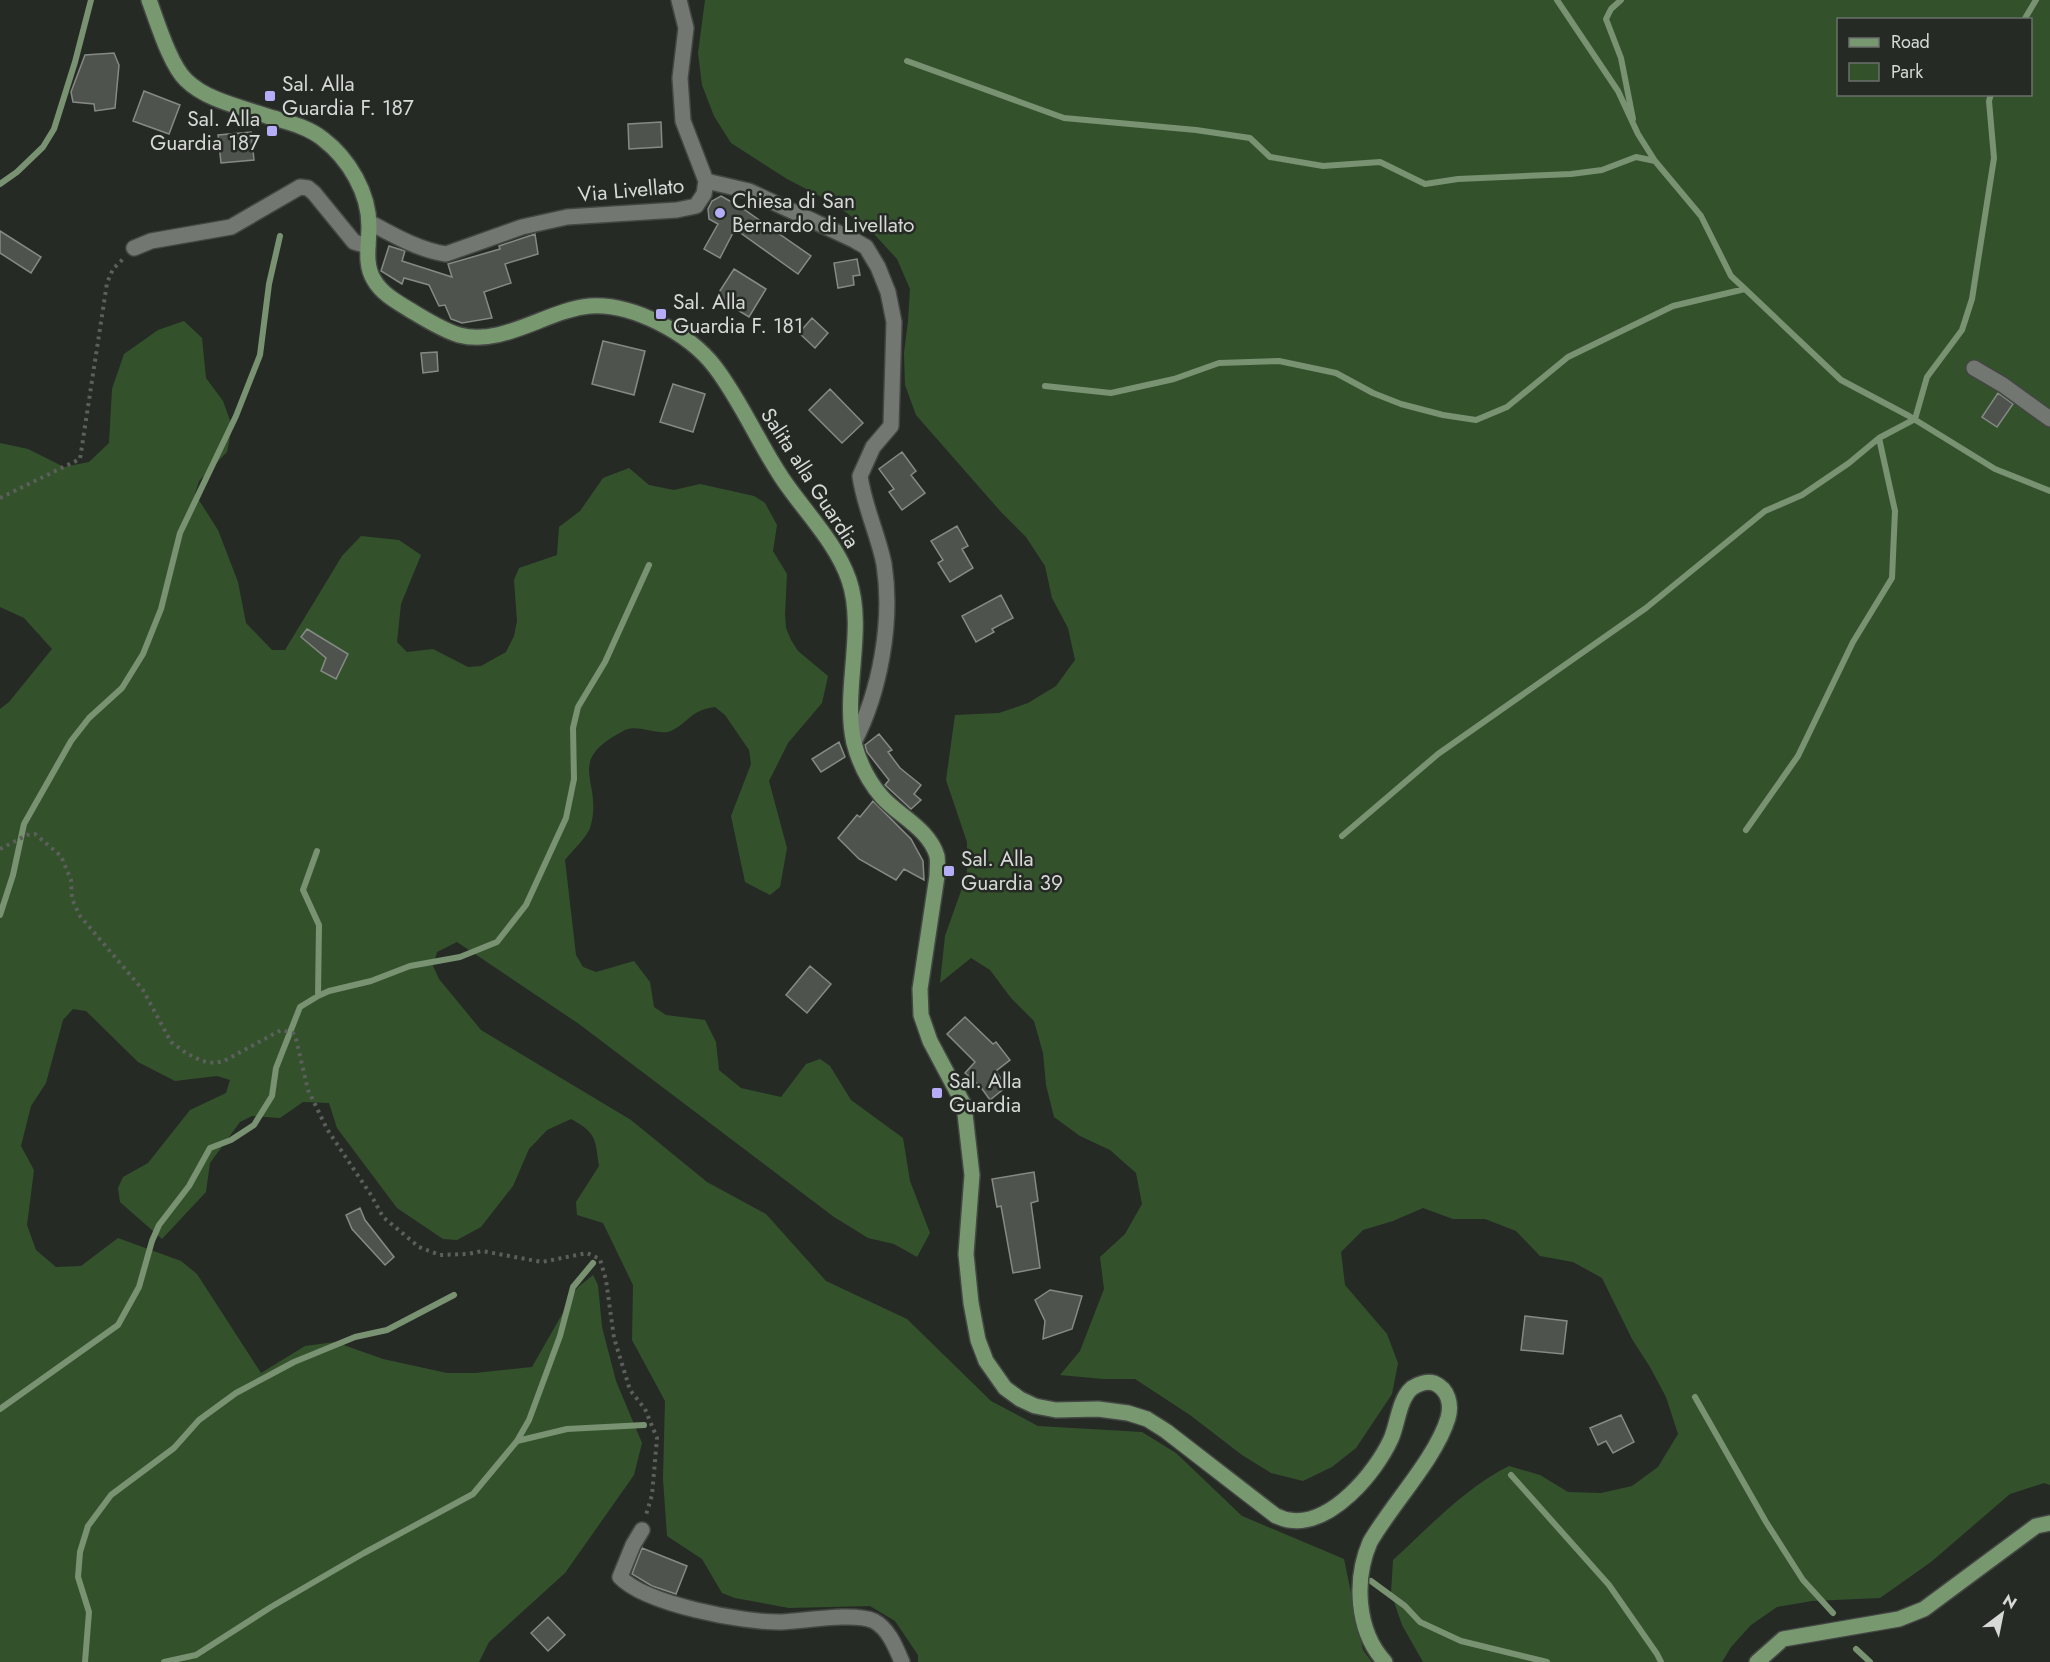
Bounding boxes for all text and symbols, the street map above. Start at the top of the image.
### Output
legend [1837,18,2032,96]
text: Road [1891,29,1930,55]
text: Park [1891,59,1923,85]
place label: Sal. Alla Guardia F. 187 [282,69,414,123]
marker: Sal. Alla Guardia F. 187 [263,89,277,103]
place label: Sal. Alla Guardia 187 [150,104,260,158]
marker: Sal. Alla Guardia 187 [265,124,279,138]
street label: Via Livellato [577,170,685,210]
place label: Chiesa di San Bernardo di Livellato [732,186,914,240]
marker: Chiesa di San Bernardo di Livellato [713,206,727,220]
place label: Sal. Alla Guardia F. 181 [673,287,803,341]
marker: Sal. Alla Guardia F. 181 [654,307,668,321]
street label: Salita alla Guardia [753,402,867,554]
place label: Sal. Alla Guardia 39 [961,844,1063,898]
marker: Sal. Alla Guardia 39 [942,864,956,878]
place label: Sal. Alla Guardia [949,1066,1022,1120]
marker: Sal. Alla Guardia [930,1086,944,1100]
north arrow [1972,1584,2032,1644]
text: N [1998,1589,2021,1615]

